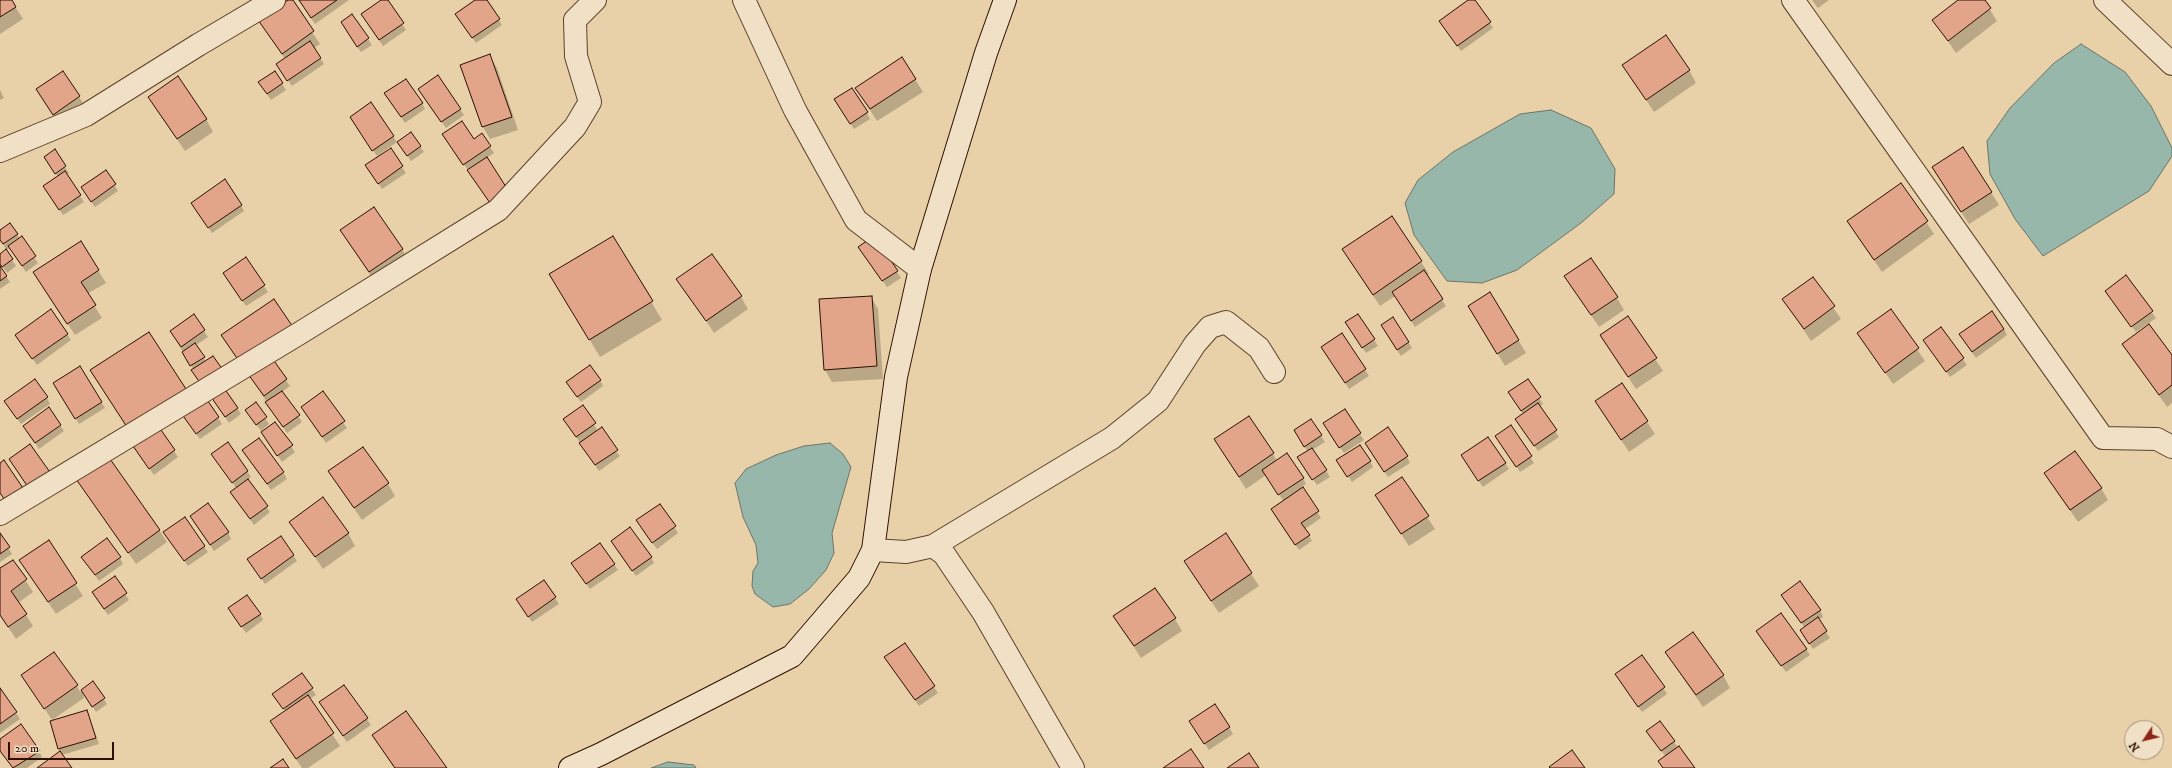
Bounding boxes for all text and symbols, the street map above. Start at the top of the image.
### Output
north arrow [2124,720,2164,760]
scale bar [10,734,116,760]
text: N [2127,739,2143,754]
text: 20 m [15,741,39,756]

